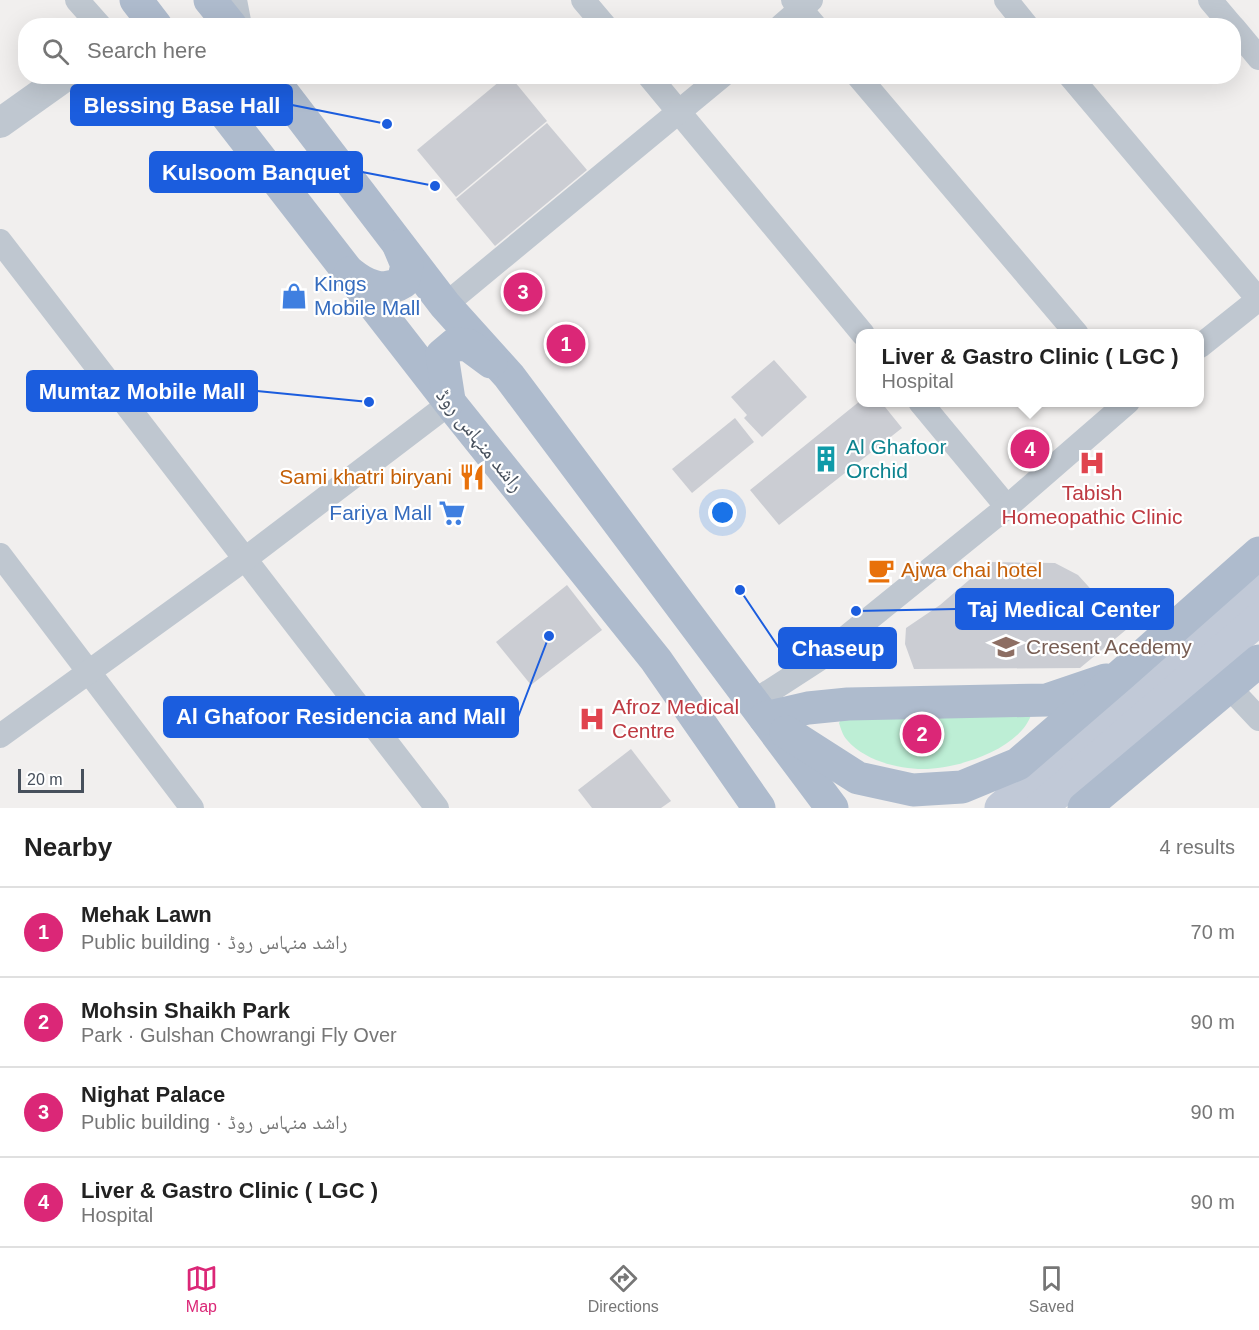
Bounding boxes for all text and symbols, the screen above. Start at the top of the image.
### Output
search box [18,18,1241,84]
icon: search [39,35,72,68]
text: Search here [87,38,207,63]
callout: Blessing Base Hall [71,85,292,125]
text: Blessing Base Hall [84,93,280,118]
callout: Kulsoom Banquet [150,152,362,192]
text: Kulsoom Banquet [162,160,351,185]
pin: 3 [504,270,542,314]
place label: Kings Mobile Mall [314,272,420,319]
shop icon: Kings Mobile Mall [279,281,309,311]
pin: 1 [546,322,586,366]
popup [856,329,1204,407]
text: Liver & Gastro Clinic ( LGC ) [881,344,1179,369]
text: Hospital [881,370,954,392]
callout: Mumtaz Mobile Mall [27,371,257,411]
text: Mumtaz Mobile Mall [39,379,245,404]
street label: راشد منہاس روڈ [430,384,529,497]
pin: 4 [1010,426,1050,472]
place label: Al Ghafoor Orchid [846,435,946,482]
building icon: Al Ghafoor Orchid [811,444,841,474]
hospital icon: Tabish Homeopathic Clinic [1077,448,1107,478]
restaurant icon: Sami khatri biryani [457,462,487,492]
place label: Sami khatri biryani [279,465,452,488]
place label: Tabish Homeopathic Clinic [1002,481,1182,528]
supermarket icon: Fariya Mall [437,498,467,528]
your location [708,498,737,527]
place label: Fariya Mall [329,501,432,524]
cafe icon: Ajwa chai hotel [866,555,896,585]
place label: Ajwa chai hotel [901,558,1042,581]
callout: Taj Medical Center [956,589,1173,629]
text: Taj Medical Center [968,597,1161,622]
callout: Chaseup [779,628,896,668]
school or university icon: Cresent Acedemy [991,632,1021,662]
place label: Cresent Acedemy [1026,635,1192,658]
text: Chaseup [792,636,884,661]
place label: Afroz Medical Centre [612,695,739,742]
callout: Al Ghafoor Residencia and Mall [164,697,518,737]
text: Al Ghafoor Residencia and Mall [176,704,506,729]
hospital icon: Afroz Medical Centre [577,704,607,734]
pin: 2 [902,712,942,756]
scale bar [18,766,84,794]
text: 20 m [27,771,63,788]
text: Nearby [24,832,112,862]
text: 4 results [1159,836,1235,858]
text: Mehak Lawn [81,902,212,927]
text: 1 [38,921,49,943]
text: 70 m [1191,921,1235,943]
text: Public building · راشد منہاس روڈ [81,931,348,953]
text: Mohsin Shaikh Park [81,998,290,1023]
text: 2 [38,1011,49,1033]
text: 90 m [1191,1011,1235,1033]
text: Park · Gulshan Chowrangi Fly Over [81,1024,397,1046]
text: Nighat Palace [81,1082,225,1107]
text: 3 [38,1101,49,1123]
text: 90 m [1191,1101,1235,1123]
text: Public building · راشد منہاس روڈ [81,1111,348,1133]
text: Liver & Gastro Clinic ( LGC ) [81,1178,378,1203]
text: 4 [38,1191,49,1213]
text: 90 m [1191,1191,1235,1213]
text: Hospital [81,1204,153,1226]
tab: Map [185,1262,218,1316]
tab: Directions [588,1262,659,1316]
tab: Saved [1029,1262,1074,1316]

